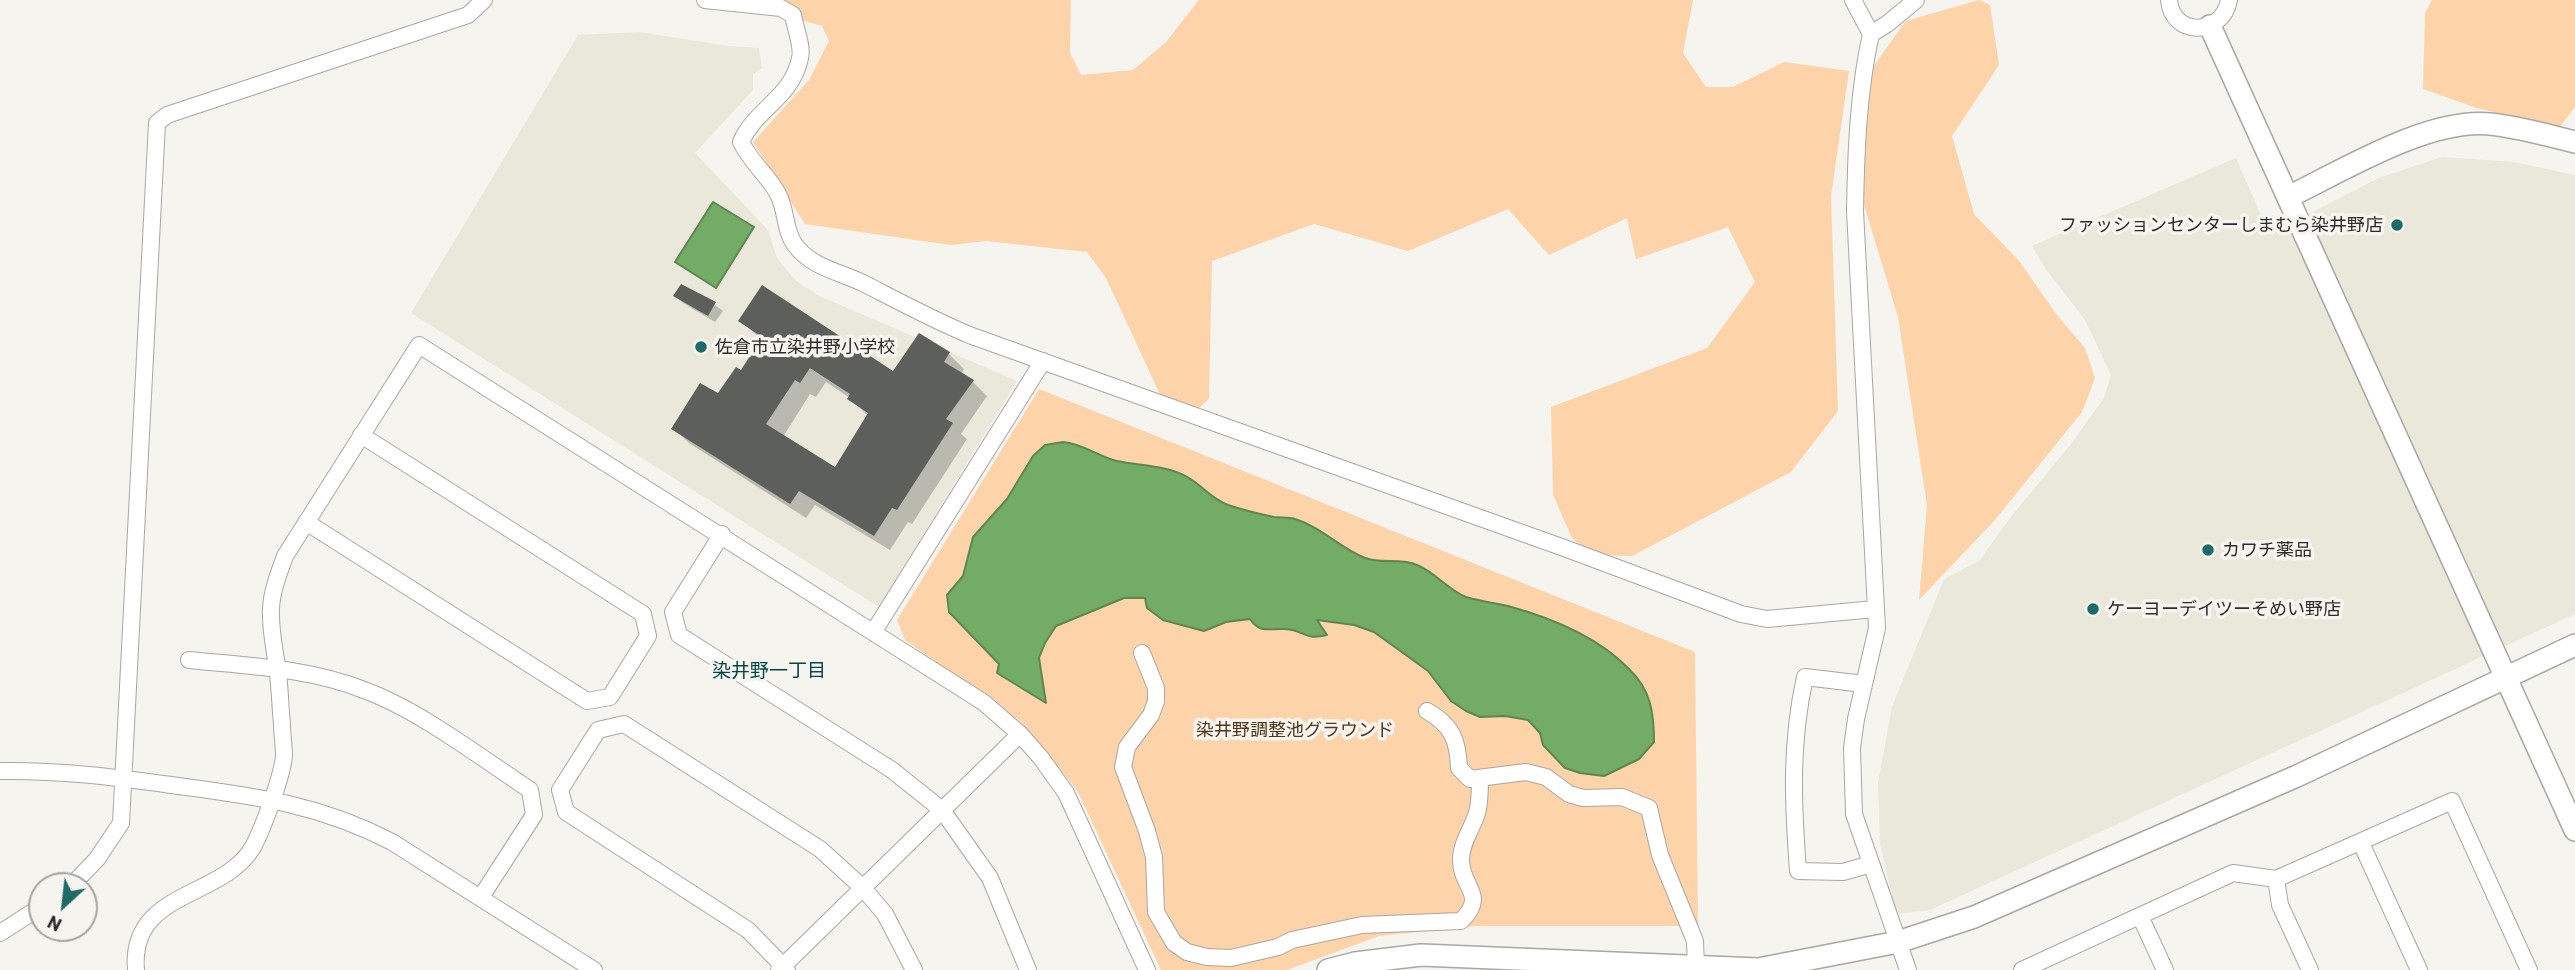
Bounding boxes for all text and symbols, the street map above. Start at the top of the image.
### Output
place label: ファッションセンターしまむら染井野店 [2059,214,2383,236]
marker: ファッションセンターしまむら染井野店 [2389,217,2405,233]
place label: 佐倉市立染井野小学校 [715,336,895,358]
marker: 佐倉市立染井野小学校 [693,339,709,355]
place label: カワチ薬品 [2222,539,2312,561]
marker: カワチ薬品 [2200,542,2216,558]
place label: ケーヨーデイツーそめい野店 [2107,598,2341,620]
marker: ケーヨーデイツーそめい野店 [2085,601,2101,617]
district label: 染井野一丁目 [712,660,826,682]
park label: 染井野調整池グラウンド [1196,719,1394,741]
north arrow [28,872,98,942]
text: N [43,911,65,937]

